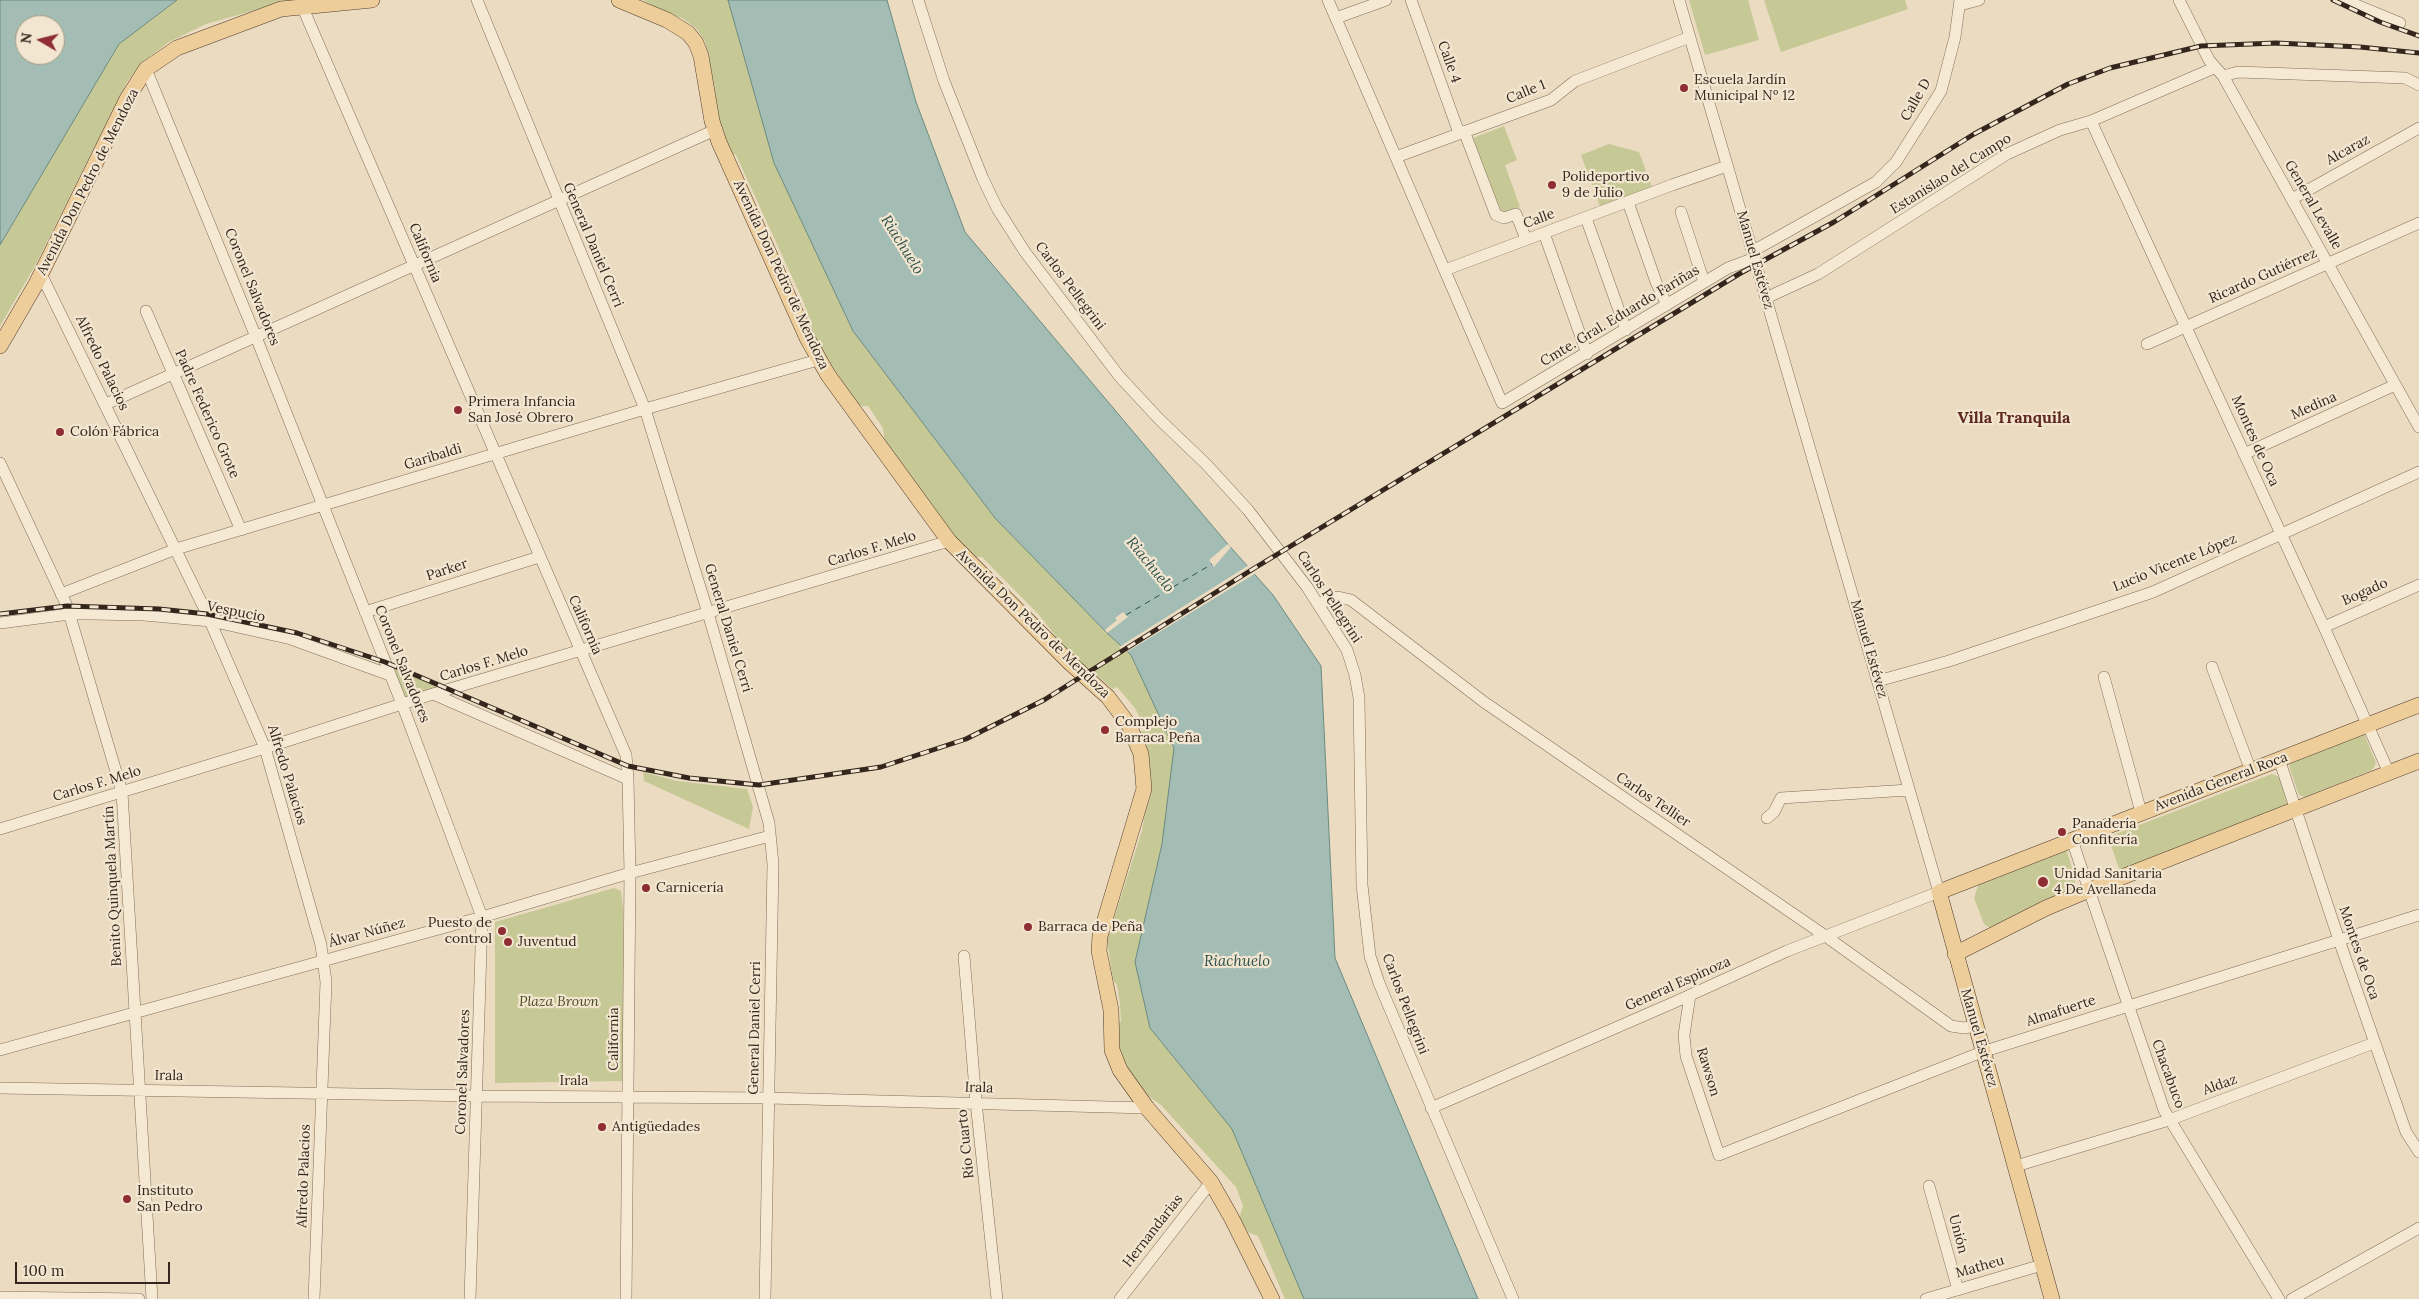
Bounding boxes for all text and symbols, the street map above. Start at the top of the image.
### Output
north arrow [15,15,65,65]
text: N [16,31,36,45]
street label: Calle 4 [1434,39,1464,85]
place label: Escuela Jardín Municipal Nº 12 [1694,72,1795,104]
street label: Calle D [1897,76,1935,124]
street label: Calle 1 [1504,77,1548,107]
marker: Escuela Jardín Municipal Nº 12 [1678,82,1690,94]
street label: Avenida Don Pedro de Mendoza [34,86,142,278]
street label: Estanislao del Campo [1888,130,2014,218]
street label: Alcaraz [2323,131,2373,169]
street label: General Levalle [2281,158,2345,252]
place label: Polideportivo 9 de Julio [1562,169,1649,202]
street label: Avenida Don Pedro de Mendoza [730,178,832,372]
marker: Polideportivo 9 de Julio [1546,179,1558,191]
street label: General Daniel Cerri [559,180,627,310]
street label: Calle [1521,206,1557,232]
street label: Manuel Estévez [1733,209,1777,311]
water label: Riachuelo [877,212,927,278]
street label: California [405,221,445,285]
street label: Coronel Salvadores [221,226,283,348]
street label: Carlos Pellegrini [1031,238,1109,334]
street label: Ricardo Gutiérrez [2206,245,2320,307]
street label: Cmte. Gral. Eduardo Fariñas [1537,262,1703,370]
street label: Alfredo Palacios [72,313,132,413]
street label: Padre Federico Grote [171,347,243,481]
street label: Medina [2289,389,2339,423]
street label: Montes de Oca [2227,393,2283,489]
place label: Primera Infancia San José Obrero [468,394,576,427]
marker: Primera Infancia San José Obrero [452,404,464,416]
district label: Villa Tranquila [1958,408,2070,428]
place label: Colón Fábrica [70,424,159,440]
marker: Colón Fábrica [54,426,66,438]
street label: Garibaldi [402,440,464,474]
street label: Carlos F. Melo [826,528,918,570]
street label: Lucio Vicente López [2111,530,2239,596]
water label: Riachuelo [1122,534,1178,596]
street label: Avenida Don Pedro de Mendoza [953,546,1113,702]
street label: Carlos Pellegrini [1293,548,1365,646]
street label: Parker [424,555,470,585]
street label: General Daniel Cerri [700,562,756,694]
street label: Bogado [2339,574,2391,610]
street label: California [564,593,606,657]
street label: Vespucio [205,598,267,626]
street label: Manuel Estévez [1847,598,1891,700]
street label: Coronel Salvadores [371,603,433,725]
street label: Carlos F. Melo [438,643,530,685]
place label: Complejo Barraca Peña [1115,714,1200,746]
street label: Alfredo Palacios [264,723,310,827]
marker: Complejo Barraca Peña [1099,724,1111,736]
street label: Avenida General Roca [2152,749,2290,815]
street label: Carlos F. Melo [51,763,143,805]
street label: Carlos Tellier [1613,769,1693,831]
street label: Benito Quinquela Martín [100,805,126,967]
place label: Panadería Confitería [2072,816,2138,849]
marker: Panadería Confitería [2056,826,2068,838]
place label: Unidad Sanitaria 4 De Avellaneda [2054,866,2162,899]
marker: Unidad Sanitaria 4 De Avellaneda [2036,875,2050,889]
place label: Carnicería [656,880,724,896]
marker: Carnicería [640,882,652,894]
street label: Montes de Oca [2335,904,2383,1002]
street label: Álvar Núñez [327,915,407,951]
place label: Puesto de control [428,915,492,948]
place label: Barraca de Peña [1038,919,1143,935]
marker: Barraca de Peña [1022,921,1034,933]
marker: Puesto de control [496,925,508,937]
place label: Juventud [518,934,577,950]
marker: Juventud [502,936,514,948]
street label: Carlos Pellegrini [1378,951,1432,1057]
water label: Riachuelo [1204,953,1270,971]
street label: General Espinoza [1623,953,1733,1015]
street label: General Daniel Cerri [745,961,765,1095]
street label: Manuel Estévez [1957,987,2001,1089]
street label: Almafuerte [2024,992,2098,1030]
park label: Plaza Brown [519,994,599,1010]
street label: California [606,1007,622,1071]
street label: Coronel Salvadores [452,1009,474,1135]
street label: Chacabuco [2148,1037,2188,1111]
street label: Rawson [1693,1046,1723,1098]
street label: Irala [154,1067,184,1085]
street label: Aldaz [2201,1071,2239,1099]
street label: Irala [560,1073,588,1089]
street label: Irala [964,1079,994,1097]
street label: Río Cuarto [954,1108,978,1180]
place label: Antigüedades [612,1119,700,1135]
marker: Antigüedades [596,1121,608,1133]
street label: Alfredo Palacios [294,1124,314,1228]
place label: Instituto San Pedro [137,1183,203,1216]
street label: Hernandarias [1119,1191,1187,1271]
marker: Instituto San Pedro [121,1193,133,1205]
street label: Unión [1945,1213,1971,1255]
scale bar [18,1252,172,1284]
street label: Matheu [1954,1252,2006,1282]
text: 100 m [23,1261,64,1280]

